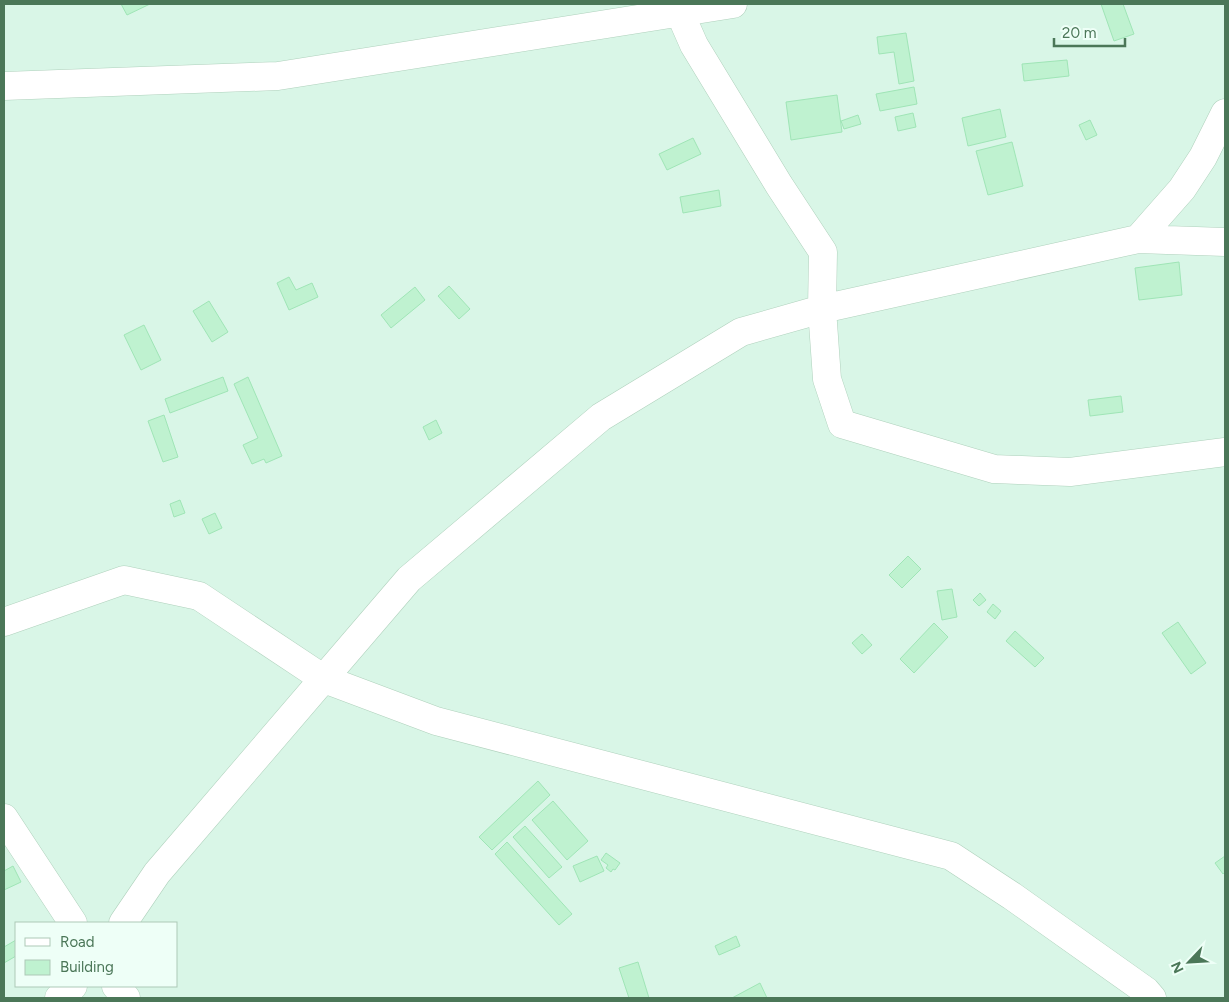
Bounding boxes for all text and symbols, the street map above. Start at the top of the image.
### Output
scale bar [1054,15,1125,47]
text: 20 m [1062,24,1096,42]
legend [15,922,178,987]
text: Road [60,933,95,951]
north arrow [1164,937,1214,987]
text: Building [60,958,114,976]
text: N [1168,959,1188,976]

